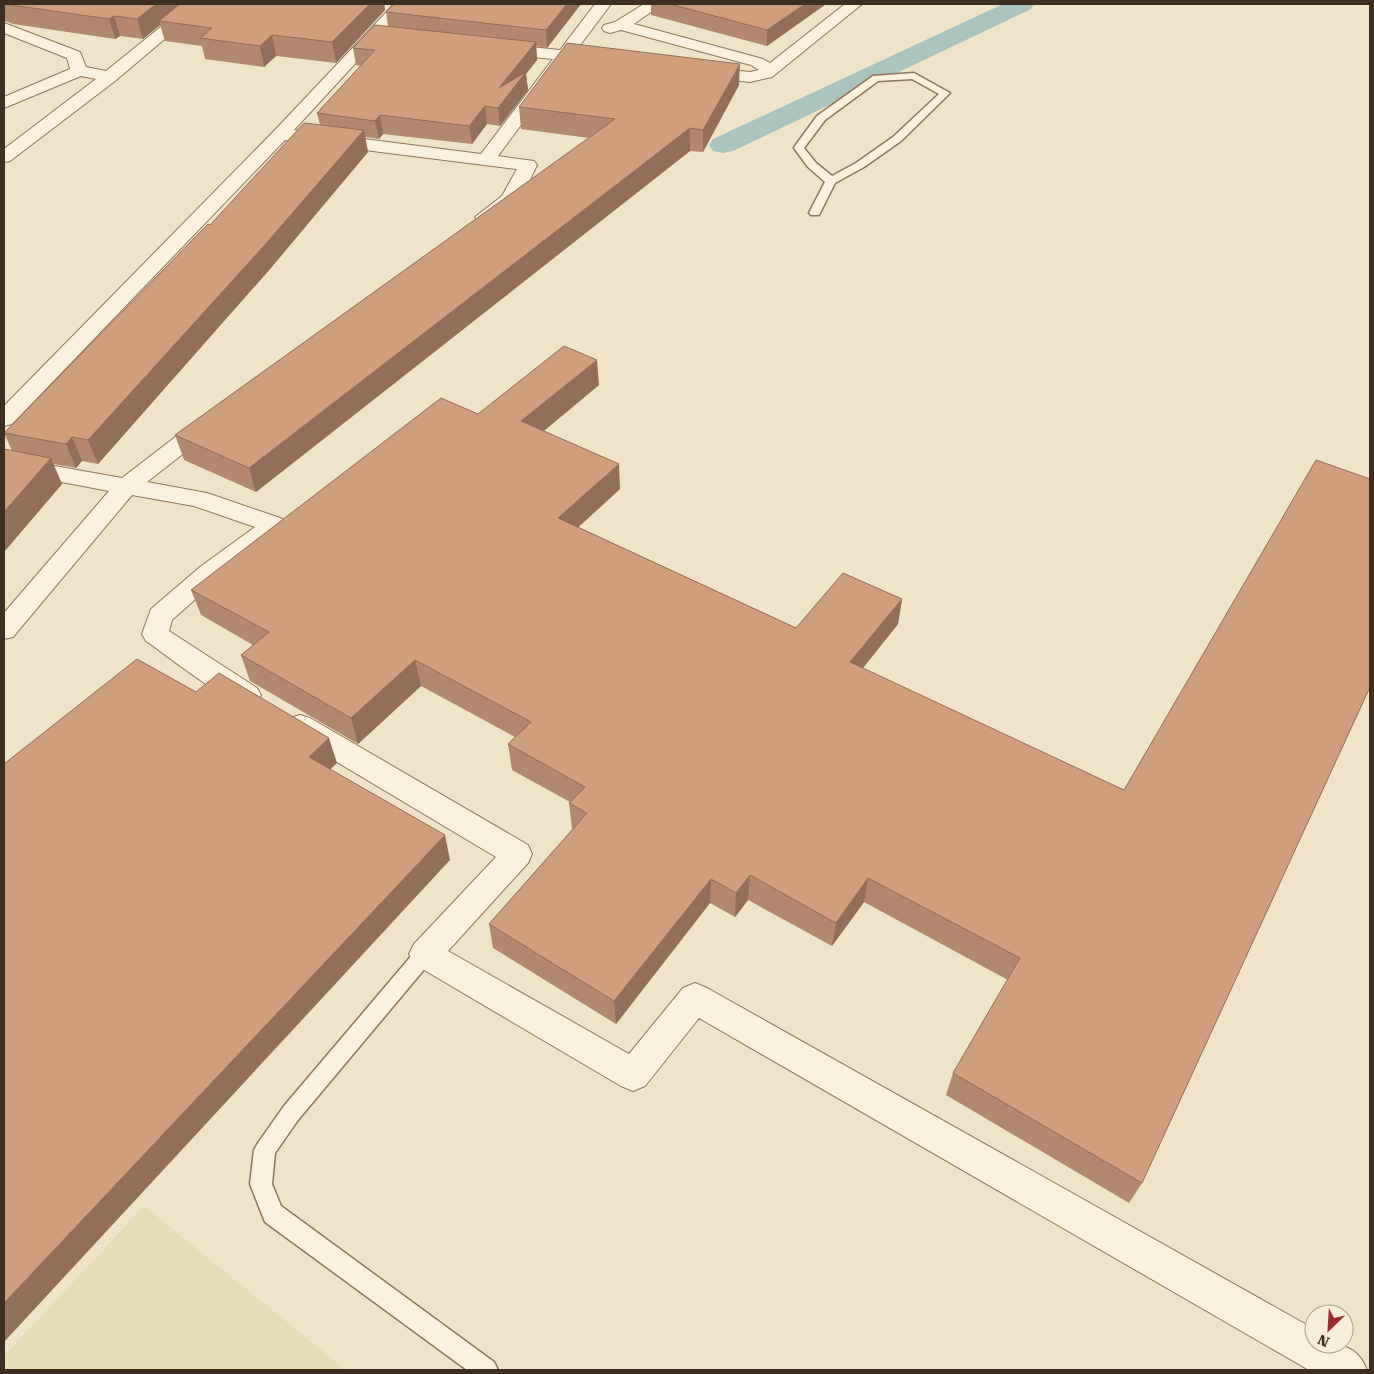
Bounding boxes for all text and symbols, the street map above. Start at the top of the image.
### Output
north arrow [1304,1304,1354,1354]
text: N [1315,1331,1332,1350]

